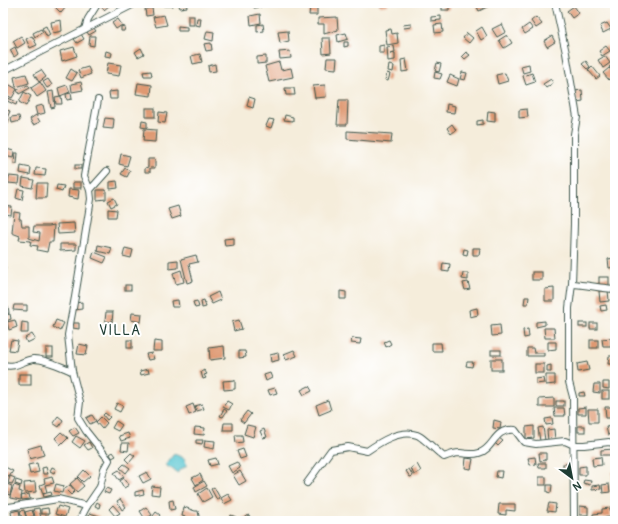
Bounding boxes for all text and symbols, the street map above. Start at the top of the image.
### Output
district label: VILLA [99,322,141,339]
north arrow [552,458,592,498]
text: N [570,479,584,494]

